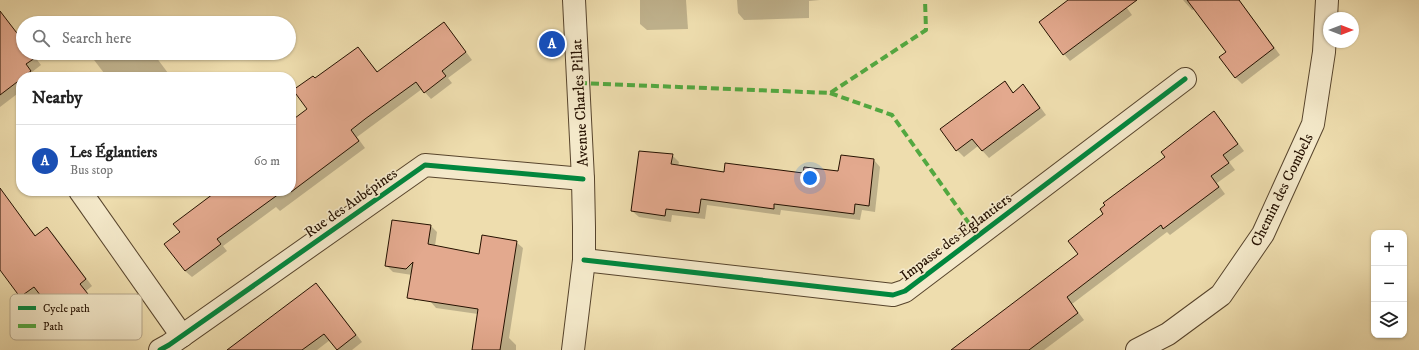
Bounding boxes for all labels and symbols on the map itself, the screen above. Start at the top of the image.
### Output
north arrow [1323,12,1359,48]
pin: A [539,29,565,59]
street label: Avenue Charles Pillat [567,38,593,167]
street label: Chemin des Combels [1246,130,1318,250]
street label: Rue des Aubépines [301,164,401,242]
your location [800,168,820,188]
street label: Impasse des Églantiers [896,189,1016,285]
legend [10,294,142,340]
text: Cycle path [43,302,90,316]
text: Path [43,320,64,334]

